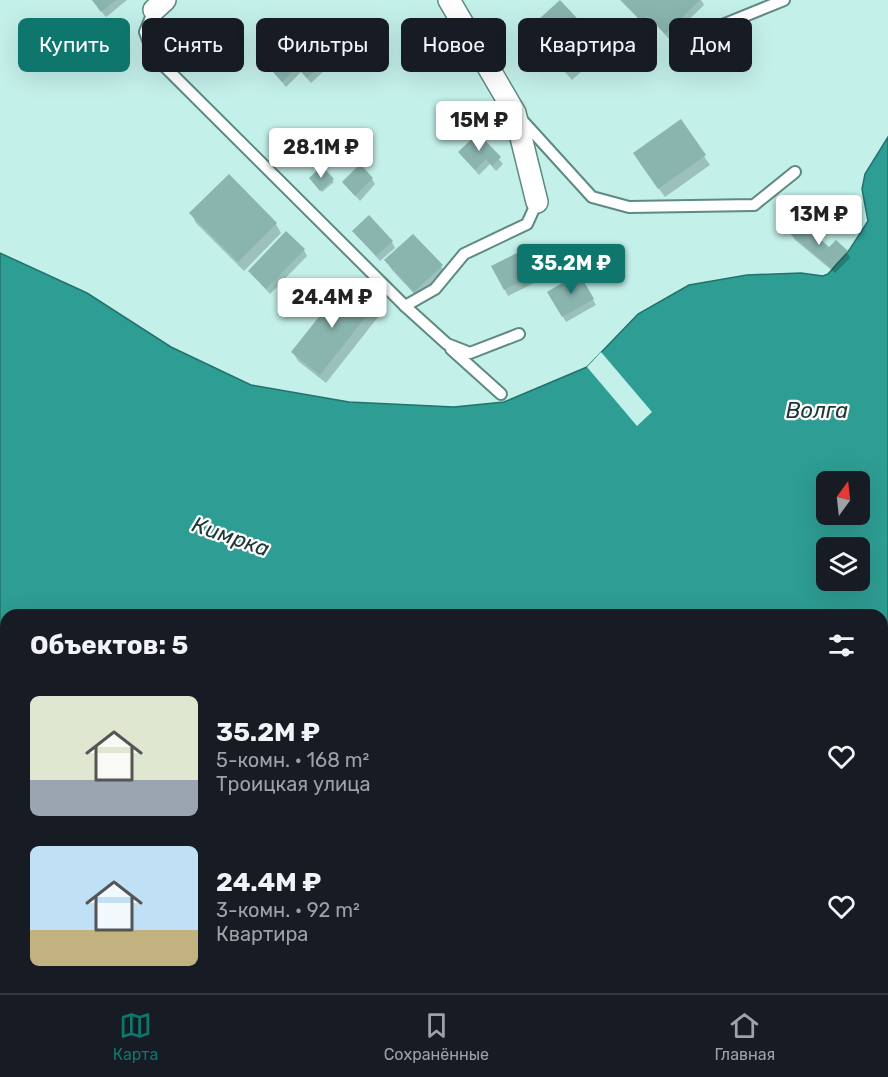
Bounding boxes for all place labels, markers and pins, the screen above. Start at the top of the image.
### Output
pin: 15M ₽ [437,101,521,152]
pin: 28.1M ₽ [266,128,376,179]
pin: 13M ₽ [777,195,861,246]
pin: 35.2M ₽ [516,244,626,295]
pin: 24.4M ₽ [277,278,387,329]

